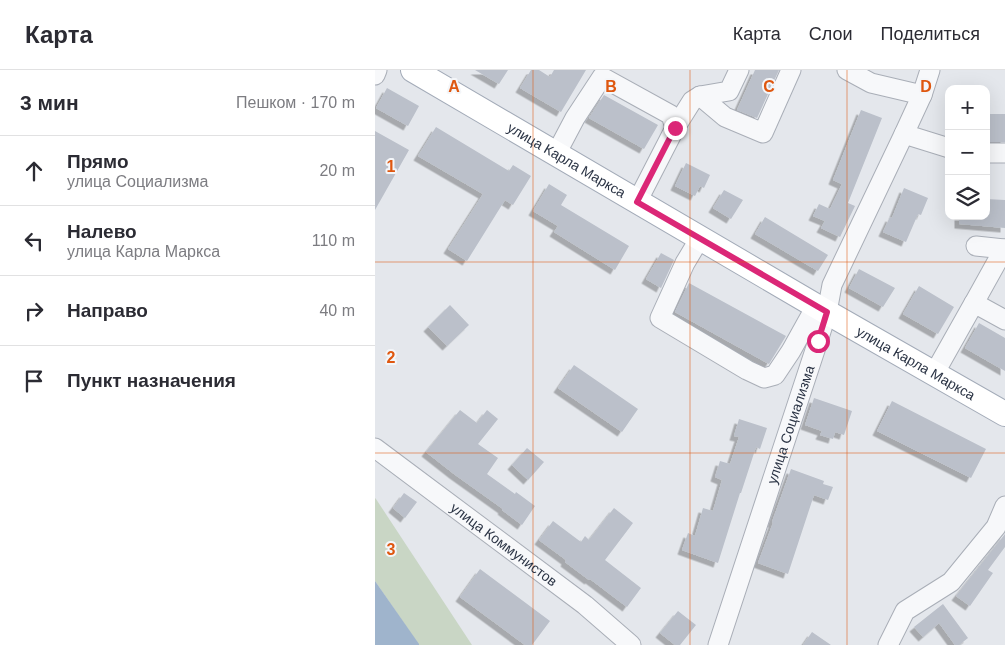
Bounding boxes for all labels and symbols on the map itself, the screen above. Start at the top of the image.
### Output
text: A [448,78,460,95]
text: B [605,78,617,95]
text: C [763,78,775,95]
text: D [920,78,932,95]
route end [664,117,687,140]
street label: улица Карла Маркса [505,119,629,201]
text: 1 [387,158,396,175]
street label: улица Карла Маркса [854,323,978,403]
route start [807,330,830,353]
text: 2 [387,349,396,366]
street label: улица Социализма [764,363,818,486]
street label: улица Коммунистов [448,499,560,589]
text: 3 [387,541,396,558]

